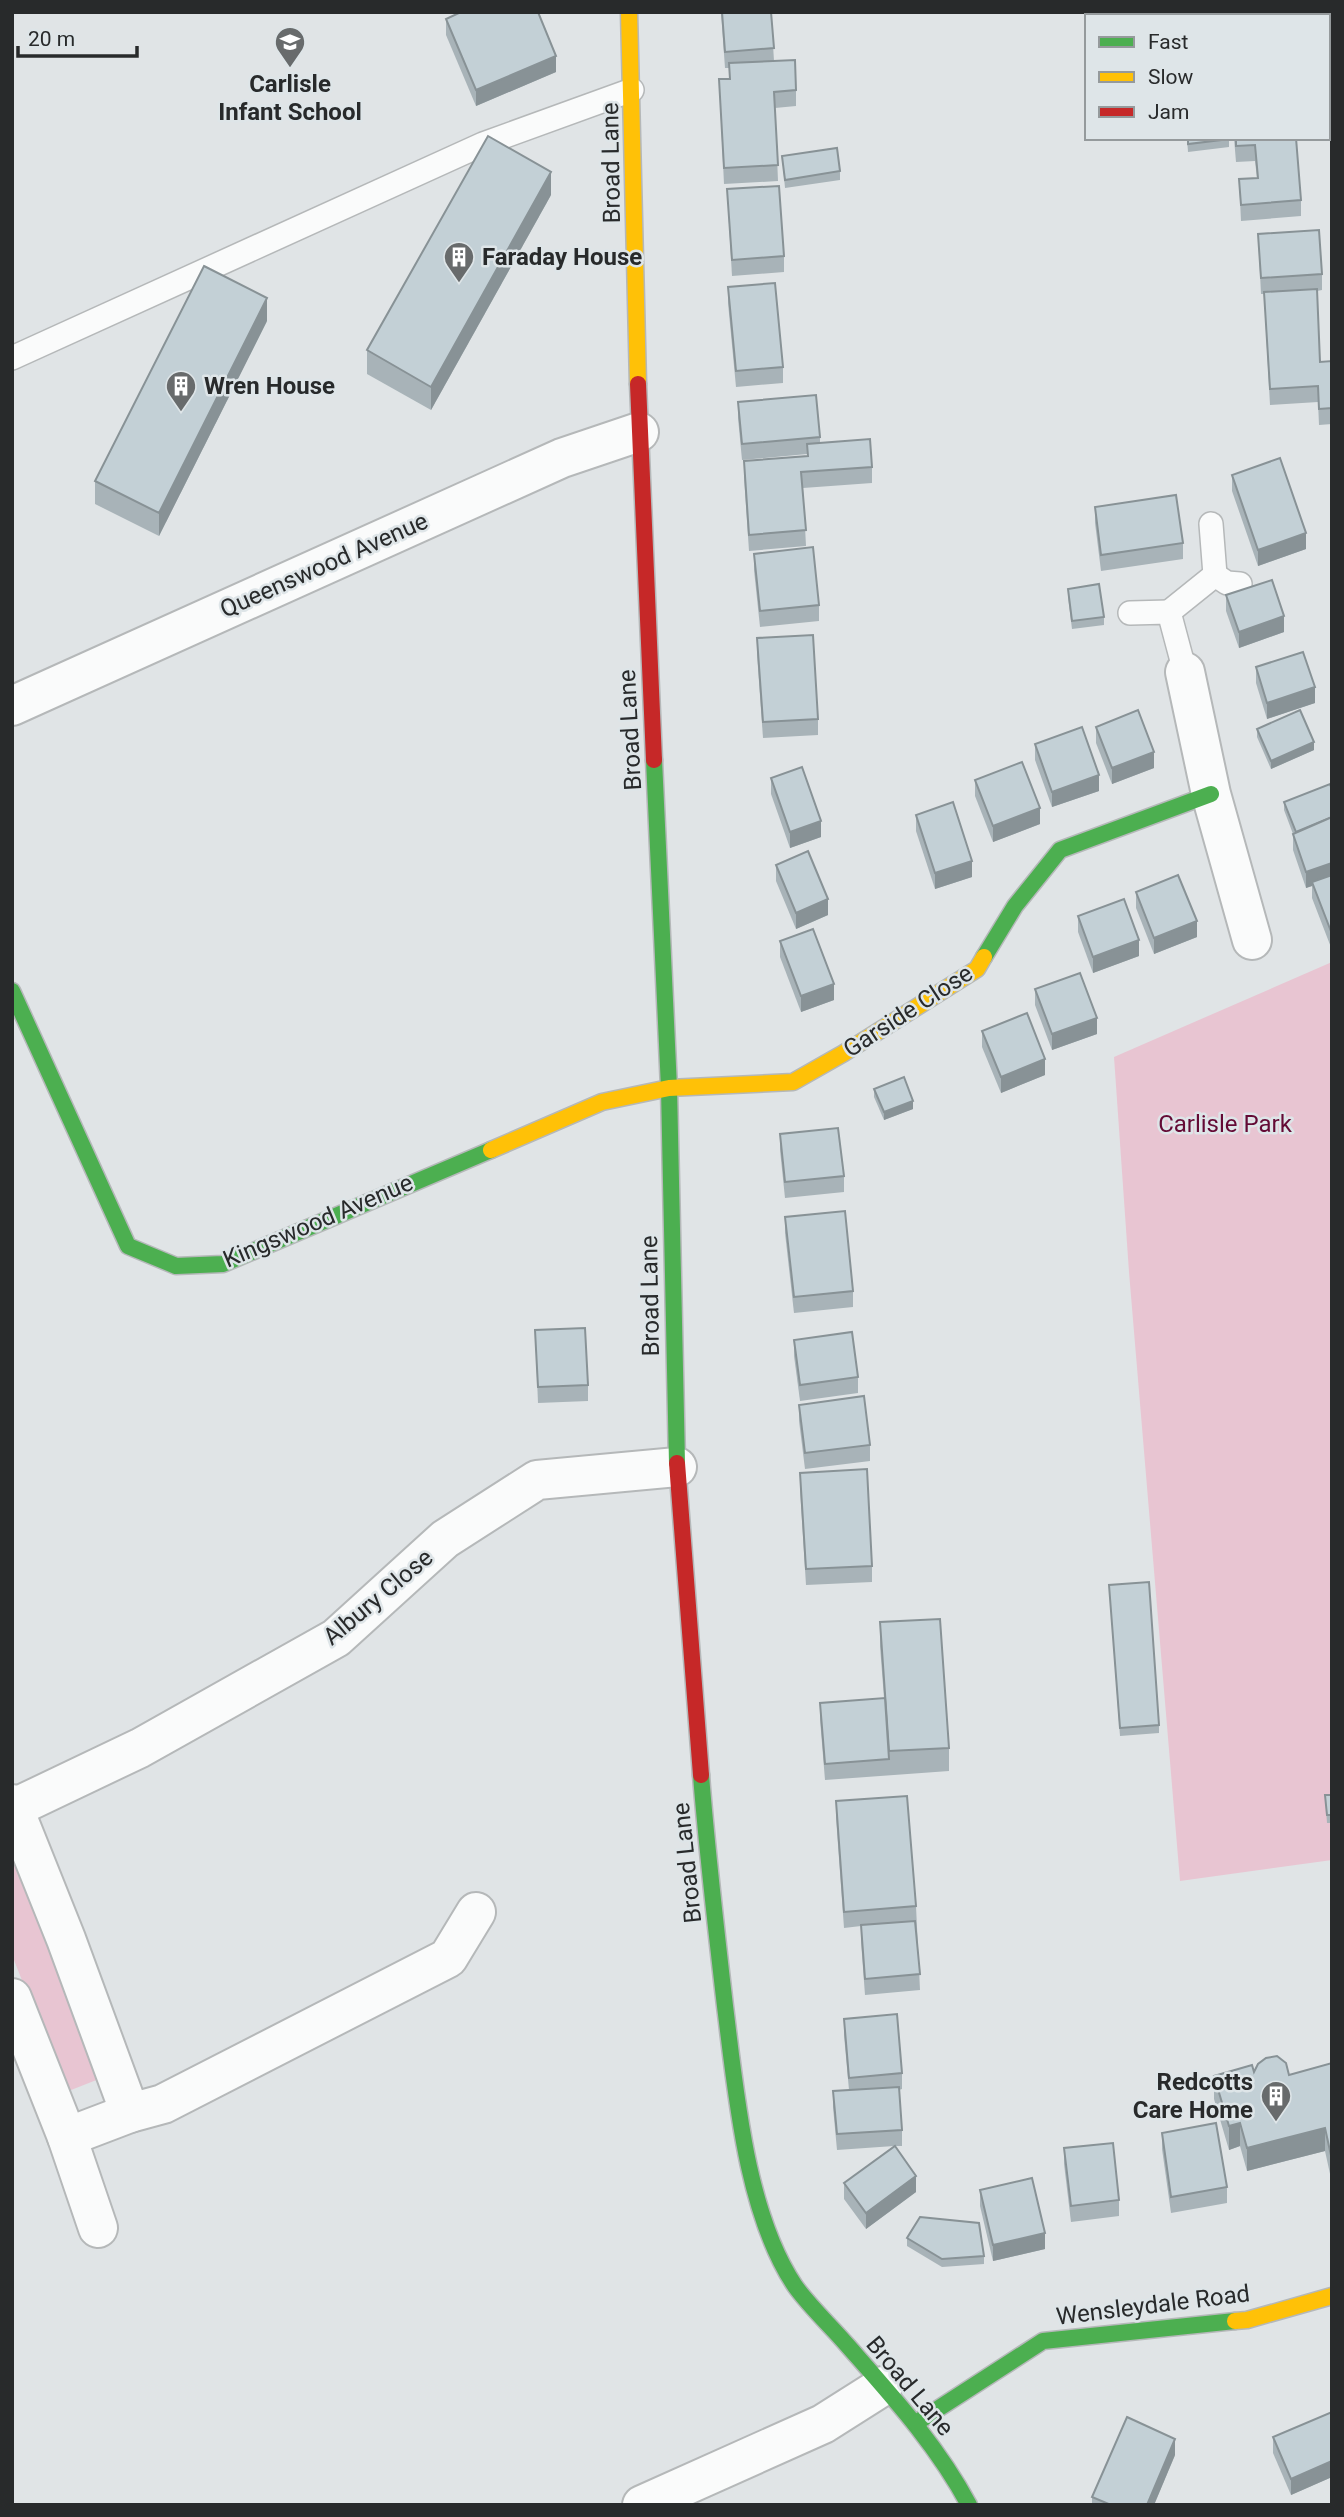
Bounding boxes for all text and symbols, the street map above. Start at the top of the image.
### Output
scale bar [18,14,136,58]
legend [1085,14,1330,140]
school or university icon: Carlisle Infant School [273,25,307,69]
text: 20 m [28,27,75,51]
text: Fast [1148,30,1189,54]
text: Slow [1148,65,1194,89]
place label: Carlisle Infant School [218,70,362,126]
text: Jam [1148,100,1189,124]
street label: Broad Lane [596,102,626,224]
building icon: Faraday House [442,240,476,284]
place label: Faraday House [482,243,642,271]
building icon: Wren House [164,369,198,413]
place label: Wren House [204,372,335,400]
street label: Queenswood Avenue [216,507,432,623]
street label: Broad Lane [613,669,647,791]
street label: Garside Close [838,959,978,1063]
park label: Carlisle Park [1158,1110,1293,1138]
street label: Kingswood Avenue [219,1168,417,1274]
street label: Broad Lane [635,1235,665,1357]
street label: Albury Close [318,1543,438,1651]
street label: Broad Lane [667,1801,707,1925]
place label: Redcotts Care Home [1133,2068,1253,2124]
building icon: Redcotts Care Home [1259,2079,1293,2123]
street label: Wensleydale Road [1054,2279,1252,2331]
street label: Broad Lane [860,2331,960,2441]

